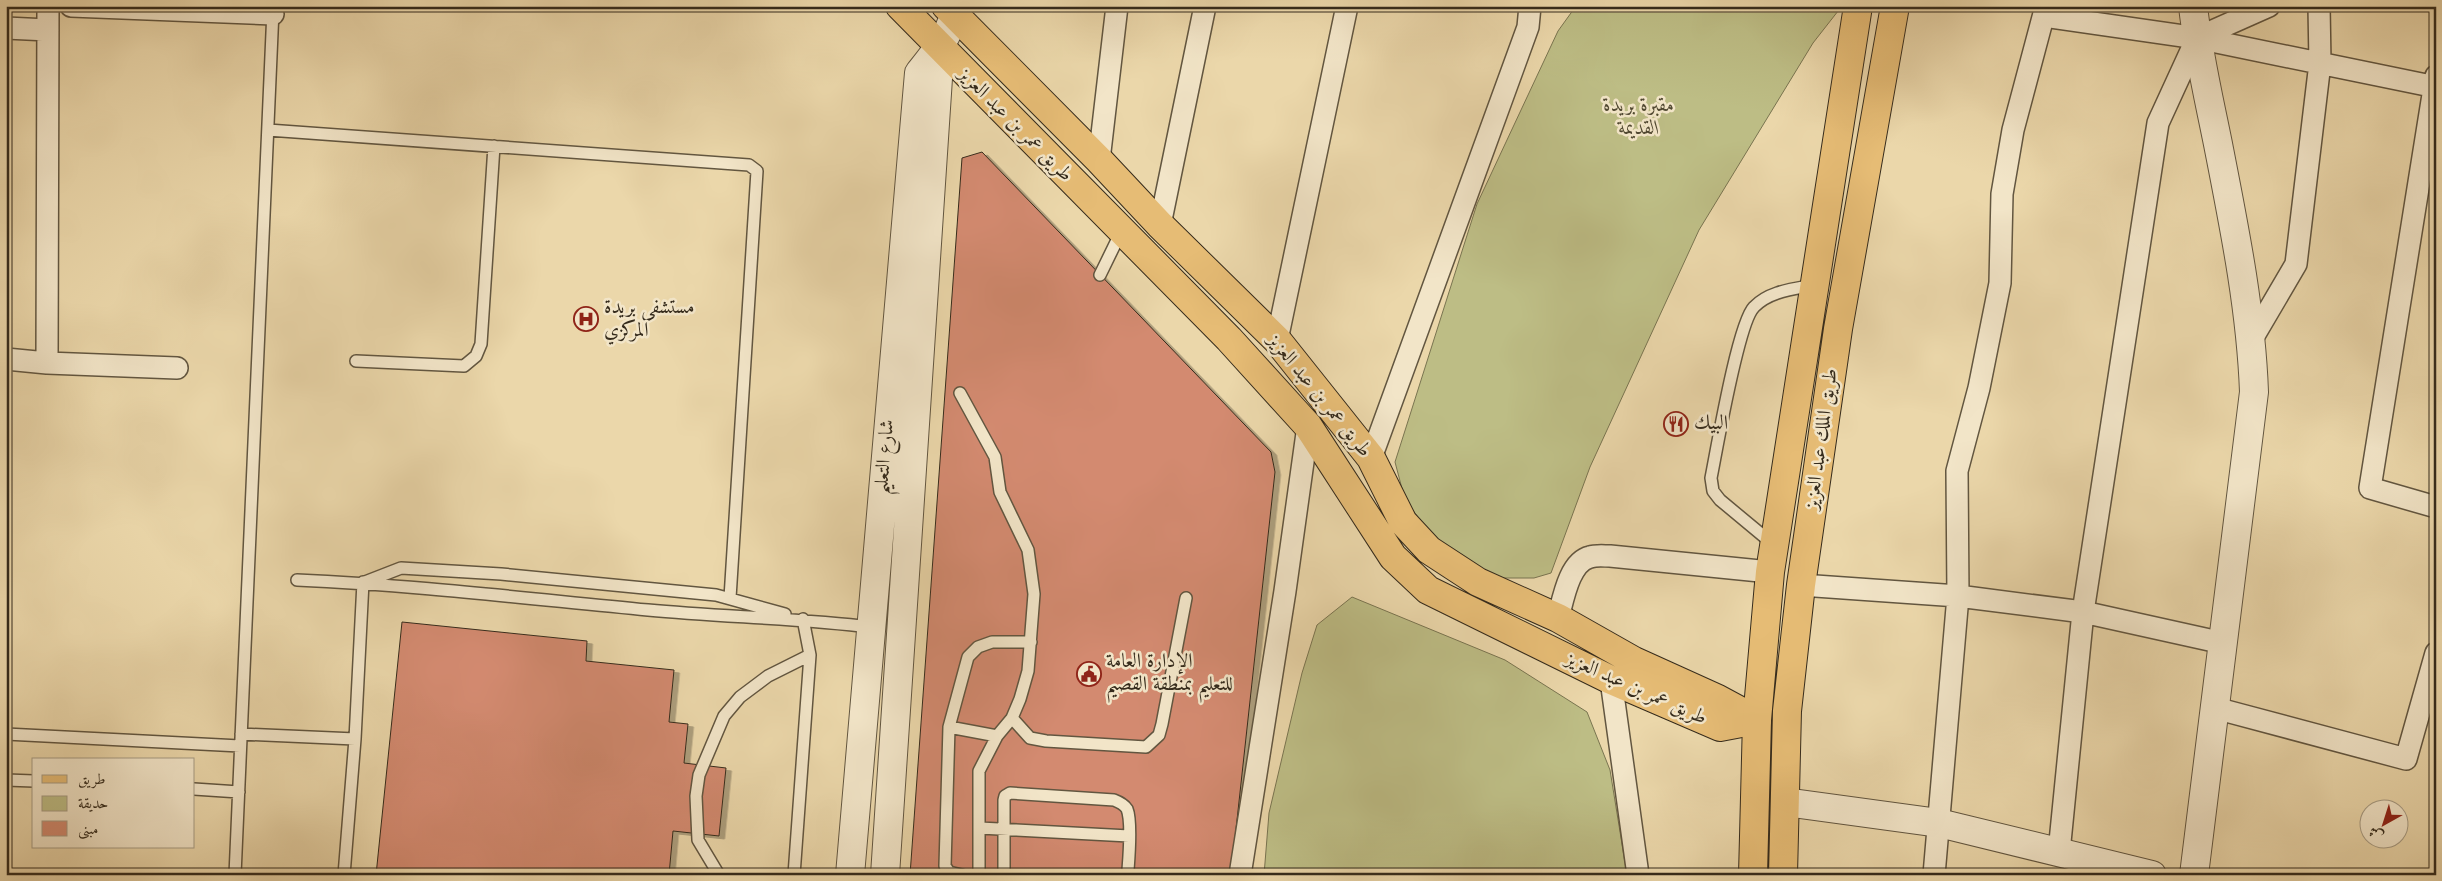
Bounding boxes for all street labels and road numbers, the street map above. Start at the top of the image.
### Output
street label: طريق عمر بن عبد العزيز [952,63,1076,186]
street label: طريق عمر بن عبد العزيز [1261,329,1375,462]
street label: طريق الملك عبد العزيز [1802,367,1843,513]
street label: شارع التعليم [872,419,906,496]
street label: طريق عمر بن عبد العزيز [1560,648,1709,730]

